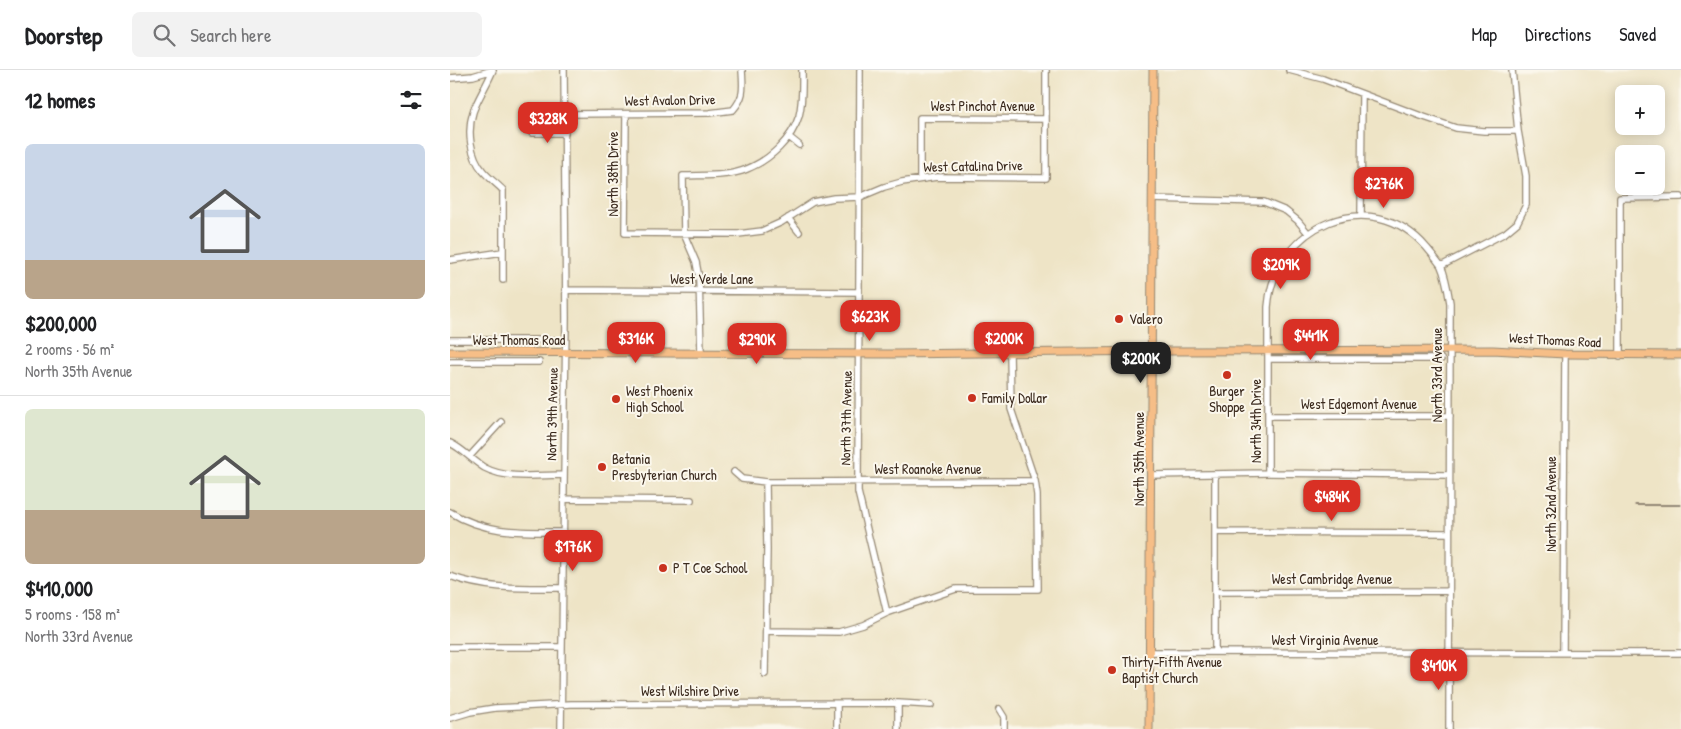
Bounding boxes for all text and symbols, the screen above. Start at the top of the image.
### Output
search box [132,12,482,57]
text: Doorstep [25,19,102,51]
icon: search [150,21,178,49]
text: Search here [190,22,272,48]
text: Map [1472,22,1497,47]
text: Directions [1525,22,1591,47]
text: Saved [1619,22,1656,47]
map controls [1615,85,1665,195]
button: + [1615,85,1665,135]
text: 12 homes [25,86,95,115]
icon: filters [397,86,425,114]
street label: West Avalon Drive [624,89,716,110]
street label: West Pinchot Avenue [931,96,1036,115]
pin: $328K [513,102,583,144]
text: $328K [529,107,567,129]
street label: North 38th Drive [603,131,622,217]
button: − [1615,145,1665,195]
street label: West Catalina Drive [923,155,1023,176]
pin: $276K [1349,166,1419,209]
text: $276K [1365,172,1403,194]
icon: home [180,176,270,266]
pin: $209K [1246,248,1316,290]
text: $209K [1262,253,1300,275]
street label: West Verde Lane [670,269,754,288]
pin: $623K [835,300,905,342]
text: $623K [851,305,889,327]
text: $200,000 [25,309,97,338]
place label: Valero [1129,309,1163,328]
marker: Valero [1113,313,1125,325]
pin: $441K [1276,318,1346,361]
pin: $316K [601,322,671,364]
pin: $290K [722,322,792,365]
pin: $200K [969,322,1039,364]
text: $441K [1294,324,1328,346]
text: $316K [618,327,654,349]
text: $200K [985,327,1023,349]
street label: North 33rd Avenue [1427,327,1446,422]
text: $290K [738,328,776,350]
street label: West Thomas Road [1508,328,1602,351]
street label: West Thomas Road [473,330,566,349]
text: 2 rooms · 56 m² [25,338,114,360]
pin: $200K [1106,342,1176,384]
text: $200K [1122,347,1160,369]
text: North 35th Avenue [25,360,132,382]
street label: North 39th Avenue [541,367,562,461]
marker: Burger Shoppe [1221,369,1233,381]
street label: North 37th Avenue [835,370,856,466]
street label: North 34th Drive [1246,378,1265,463]
place label: West Phoenix High School [626,381,693,417]
place label: Burger Shoppe [1209,381,1245,417]
place label: Family Dollar [981,388,1048,408]
marker: Family Dollar [966,392,978,404]
marker: West Phoenix High School [610,393,622,405]
street label: West Edgemont Avenue [1301,394,1417,414]
street label: North 35th Avenue [1129,412,1148,506]
icon: home [180,442,270,532]
place label: Betania Presbyterian Church [612,449,717,485]
street label: North 32nd Avenue [1541,456,1560,552]
street label: West Roanoke Avenue [874,459,982,478]
marker: Betania Presbyterian Church [596,461,608,473]
pin: $484K [1297,480,1367,522]
text: $484K [1314,485,1350,507]
pin: $176K [538,530,608,572]
text: $176K [555,535,591,557]
place label: P T Coe School [673,558,748,577]
marker: P T Coe School [657,562,669,574]
street label: West Cambridge Avenue [1272,569,1393,589]
text: $410,000 [25,574,93,603]
text: 5 rooms · 158 m² [25,603,120,625]
text: North 33rd Avenue [25,625,133,647]
street label: West Virginia Avenue [1271,630,1379,650]
pin: $410K [1404,648,1474,691]
place label: Thirty-Fifth Avenue Baptist Church [1122,652,1223,688]
text: $410K [1421,654,1457,676]
marker: Thirty-Fifth Avenue Baptist Church [1106,664,1118,676]
street label: West Wilshire Drive [641,681,739,700]

